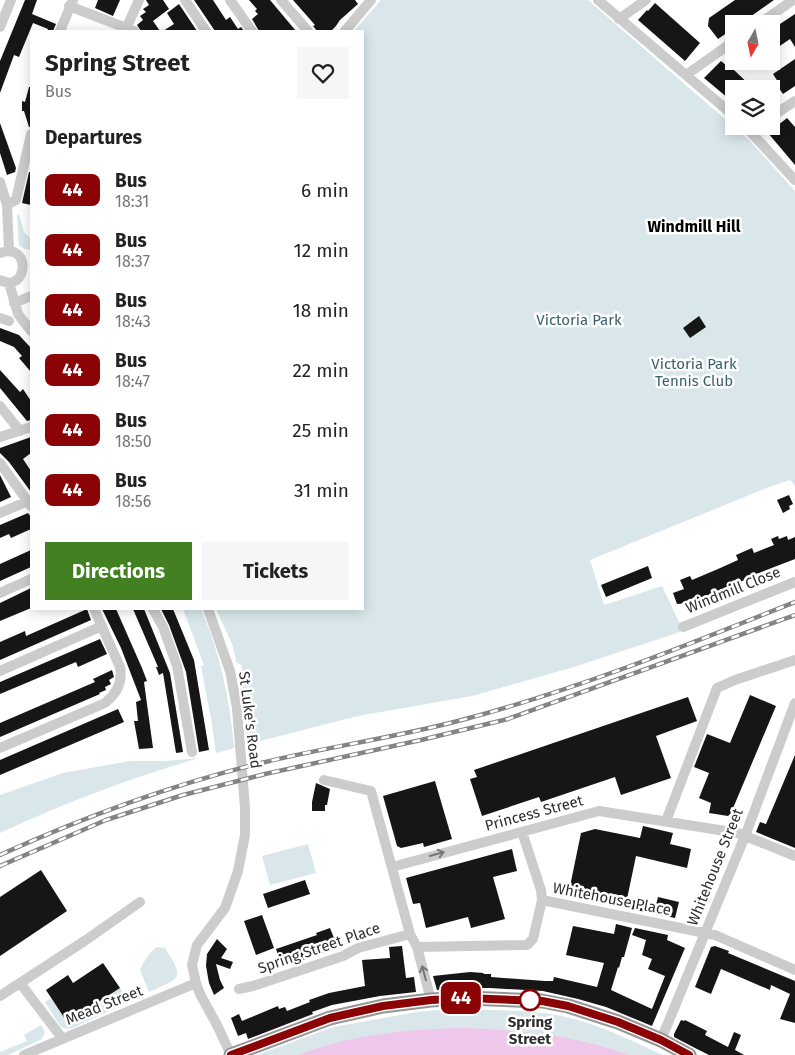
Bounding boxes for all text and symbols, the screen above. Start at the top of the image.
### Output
north arrow [725,15,780,70]
map controls [725,15,780,135]
button: heart [297,47,349,99]
text: Spring Street [45,49,190,77]
button: layers [725,80,780,135]
text: Bus [45,82,72,101]
text: Departures [45,126,142,149]
text: Bus [115,169,147,192]
text: 44 [62,179,83,201]
text: 6 min [301,179,349,202]
text: 18:31 [115,192,149,211]
district label: Windmill Hill [648,217,741,236]
text: Bus [115,229,147,252]
text: 44 [62,239,83,261]
text: 12 min [294,239,349,262]
text: 18:37 [115,252,150,271]
text: Bus [115,289,147,312]
text: 44 [62,299,83,321]
text: 18 min [292,299,349,322]
park label: Victoria Park [536,311,622,329]
text: 18:43 [115,312,151,331]
text: Bus [115,349,147,372]
park label: Victoria Park Tennis Club [651,355,737,390]
text: 44 [62,359,83,381]
text: 22 min [292,359,349,382]
text: 18:47 [115,372,150,391]
text: Bus [115,409,147,432]
text: 44 [62,419,83,441]
text: 25 min [292,419,349,442]
text: 18:50 [115,432,152,451]
text: Bus [115,469,147,492]
text: 44 [62,479,83,501]
text: 31 min [294,479,349,502]
text: 18:56 [115,492,151,511]
button: Directions [45,542,192,600]
button: Tickets [202,542,349,600]
street label: Windmill Close [683,563,783,617]
street label: St Luke's Road [235,670,265,770]
street label: Princess Street [483,791,586,835]
street label: Whitehouse Street [683,805,747,928]
one-way arrow [429,848,445,858]
street label: Whitehouse Place [551,879,673,919]
street label: Spring Street Place [255,919,383,977]
one-way arrow [418,966,428,982]
street label: Mead Street [63,981,146,1029]
line badge: 44 [438,982,484,1014]
text: 44 [451,987,471,1009]
marker: Spring Street [519,989,541,1011]
place label: Spring Street [508,1013,553,1048]

